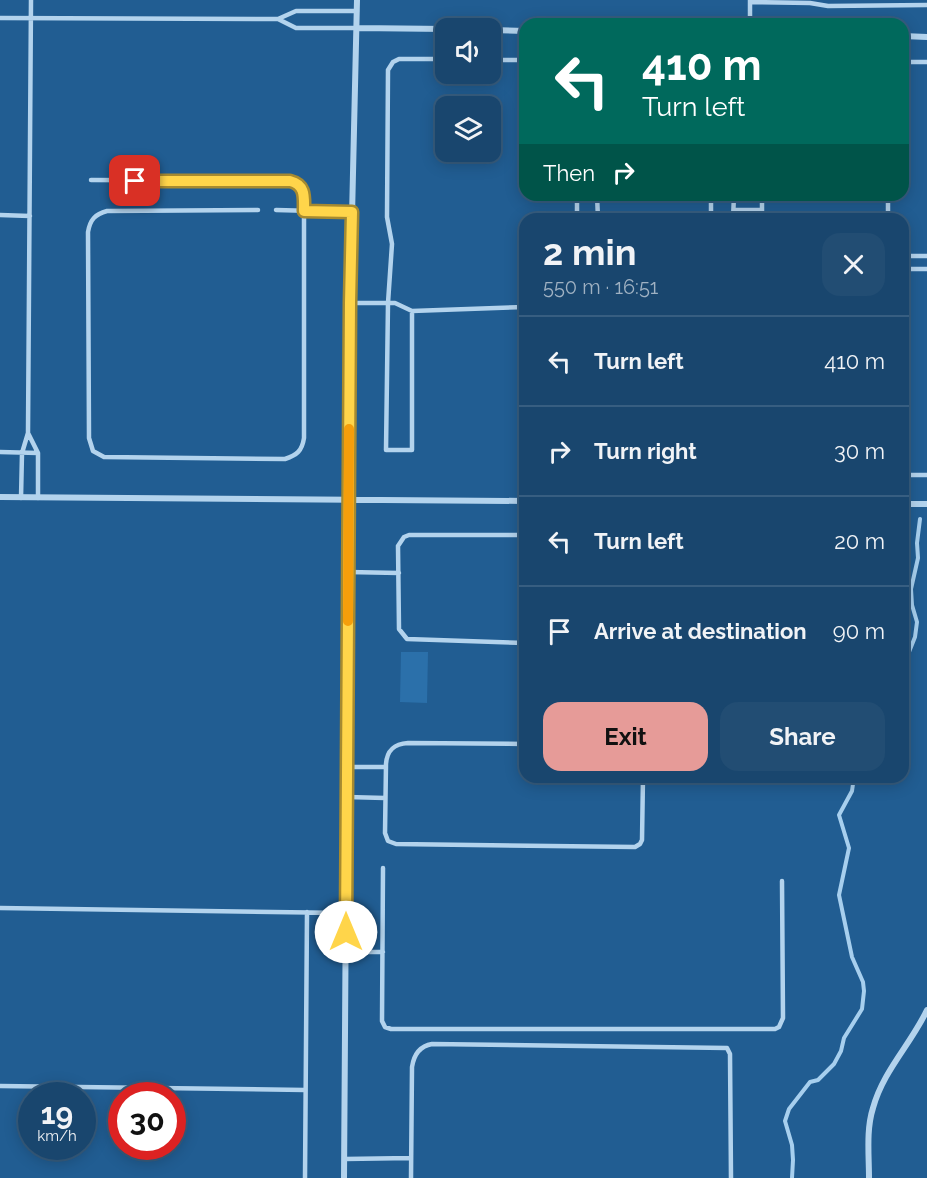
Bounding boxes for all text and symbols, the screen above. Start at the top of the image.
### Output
map controls [435,18,501,162]
button: sound [435,18,501,84]
text: 410 m [642,41,762,90]
icon: left [543,42,621,120]
text: Turn left [642,91,745,122]
button: layers [435,96,501,162]
pin [109,155,160,206]
icon: right [607,156,640,189]
text: Then [543,160,595,186]
icon: arrive [118,164,151,197]
text: 2 min [543,231,636,273]
button: close [822,233,885,296]
text: 550 m · 16:51 [543,275,658,299]
icon: left [543,345,576,378]
text: Turn left [594,348,684,374]
text: 410 m [824,348,885,374]
icon: right [543,435,576,468]
text: Turn right [594,438,697,464]
text: 30 m [834,438,885,464]
icon: left [543,525,576,558]
text: Turn left [594,528,684,554]
text: 20 m [834,528,885,554]
icon: arrive [543,615,576,648]
text: Arrive at destination [594,618,807,644]
text: 90 m [833,618,885,644]
button: Exit [543,702,708,771]
button: Share [720,702,885,771]
position arrow [314,900,378,964]
speed limit sign: 30 [108,1082,186,1160]
text: 19 [41,1096,73,1131]
text: km/h [37,1127,77,1145]

